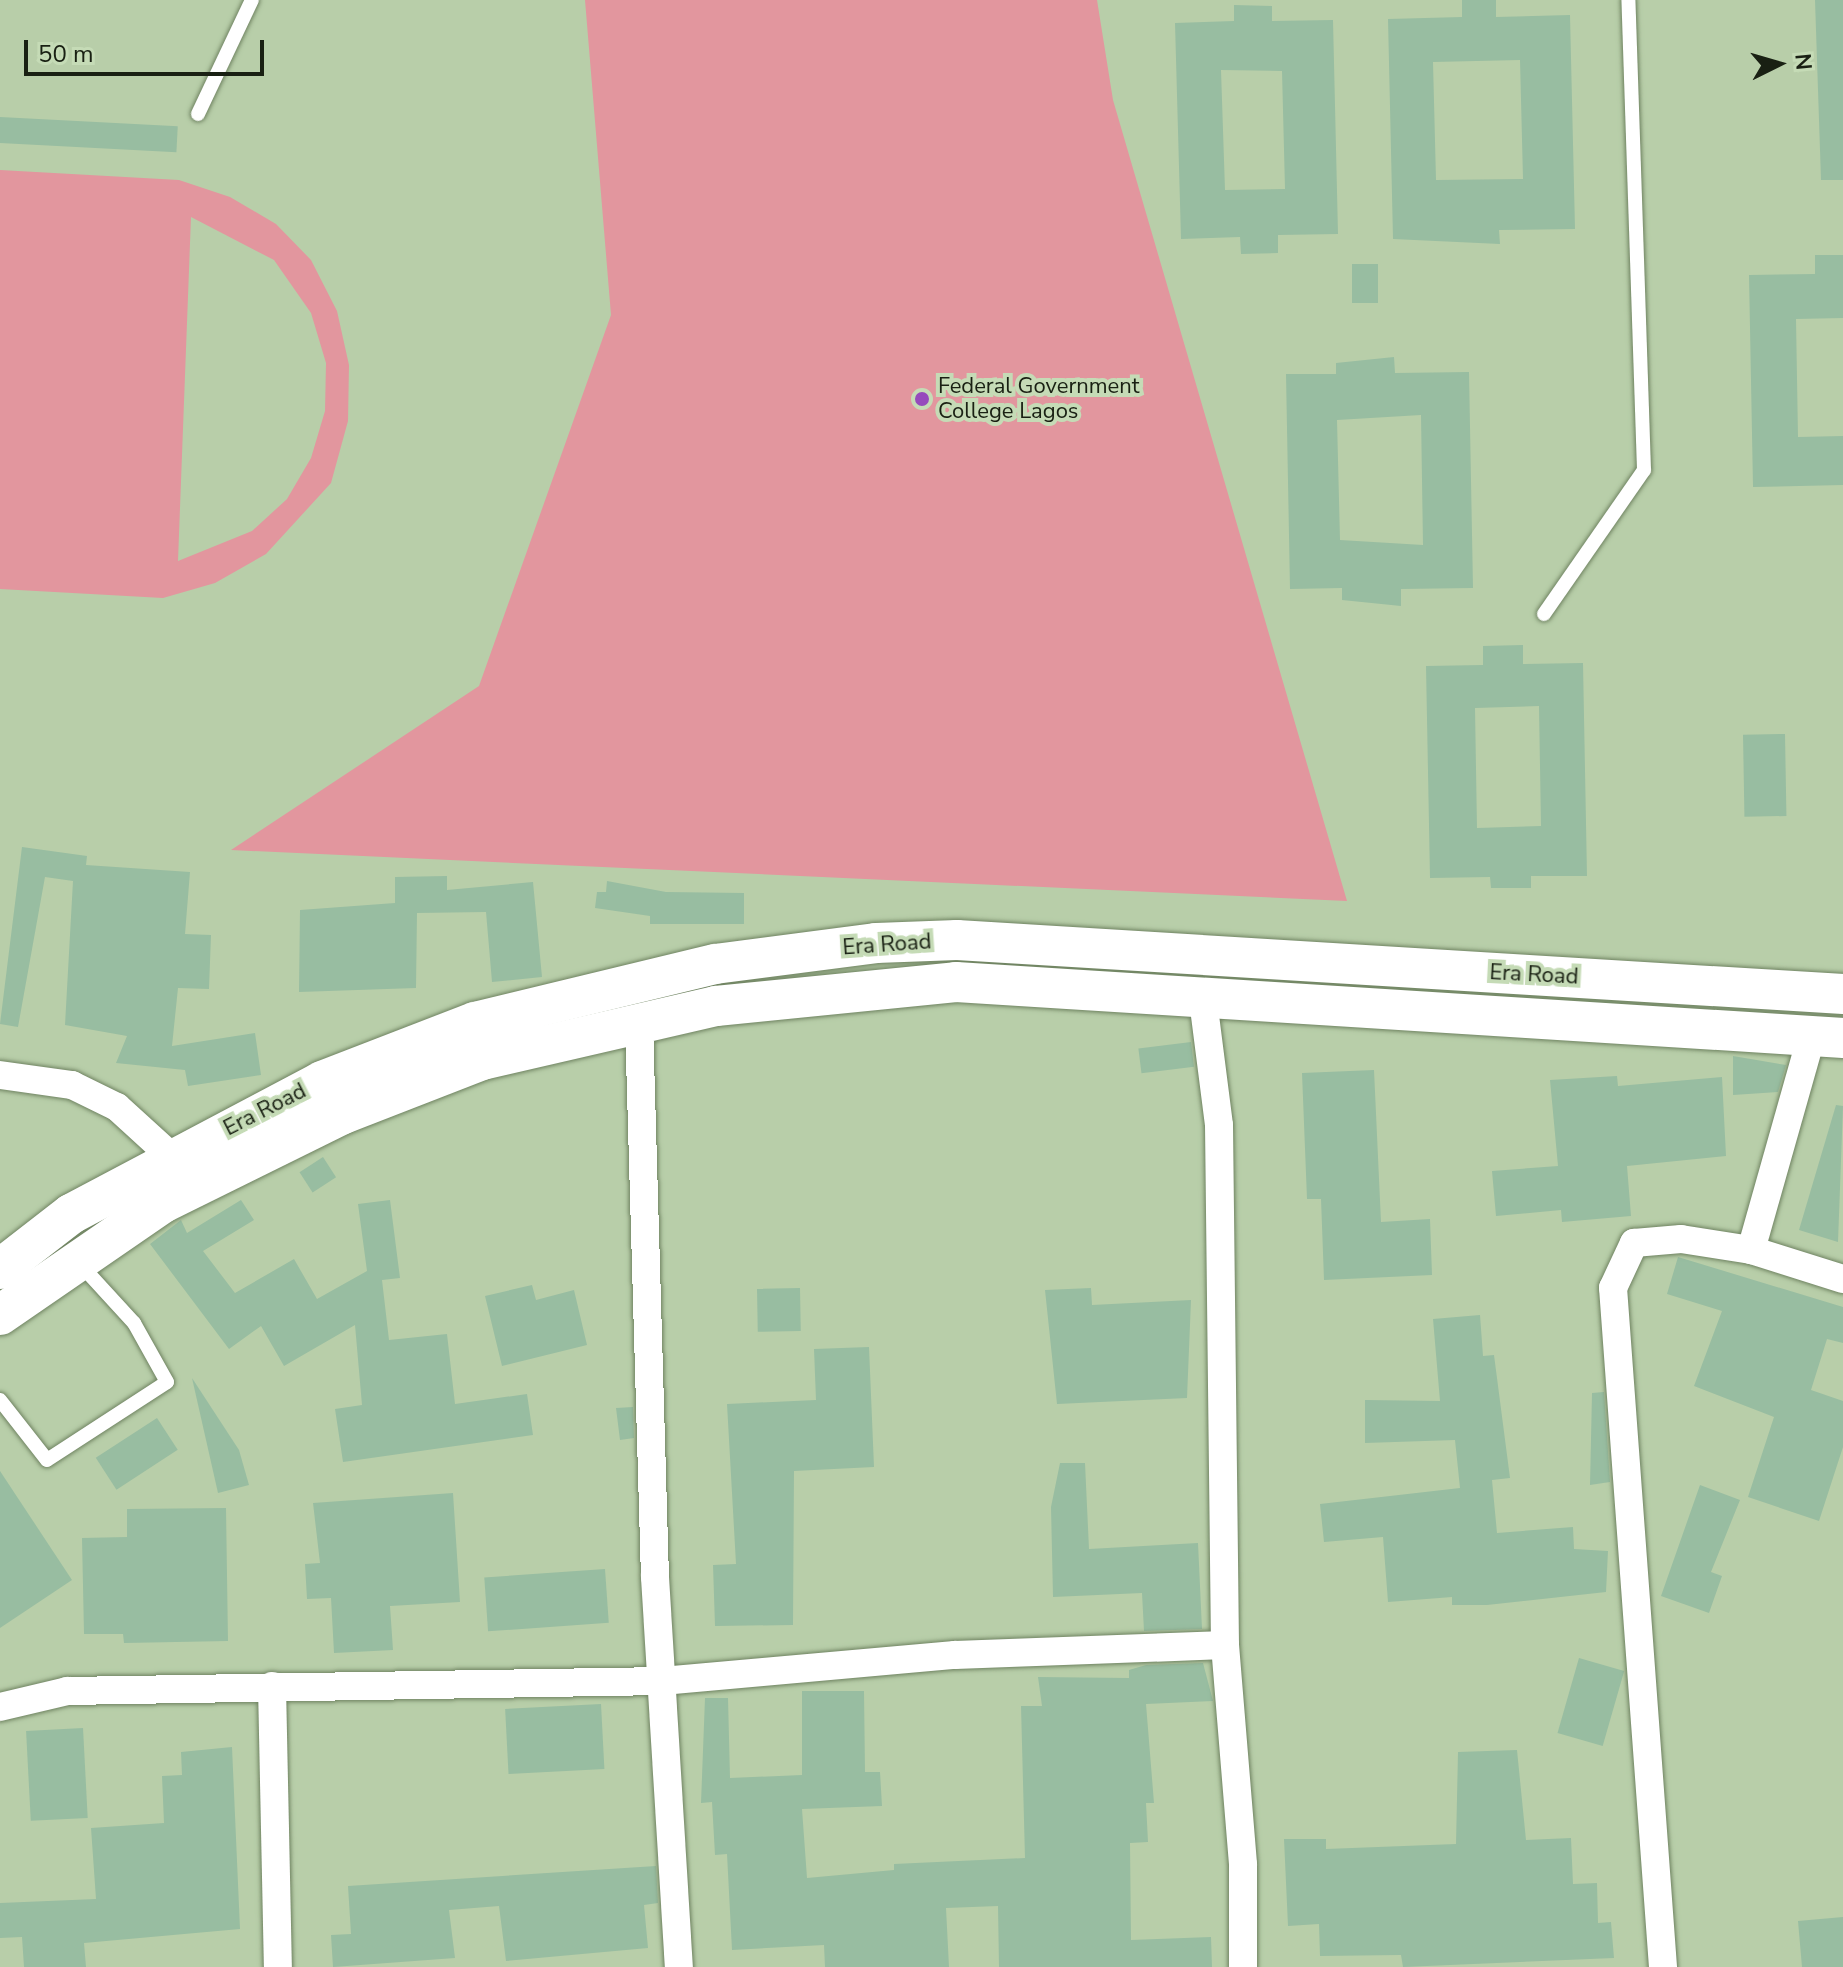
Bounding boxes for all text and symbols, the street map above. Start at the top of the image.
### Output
scale bar [28,24,268,74]
north arrow [1739,24,1819,104]
text: 50 m [38,38,94,70]
text: N [1787,52,1819,71]
place label: Federal Government College Lagos [938,373,1139,424]
marker: Federal Government College Lagos [913,390,931,408]
street label: Era Road [842,929,932,961]
street label: Era Road [1489,959,1579,991]
street label: Era Road [219,1078,311,1142]

